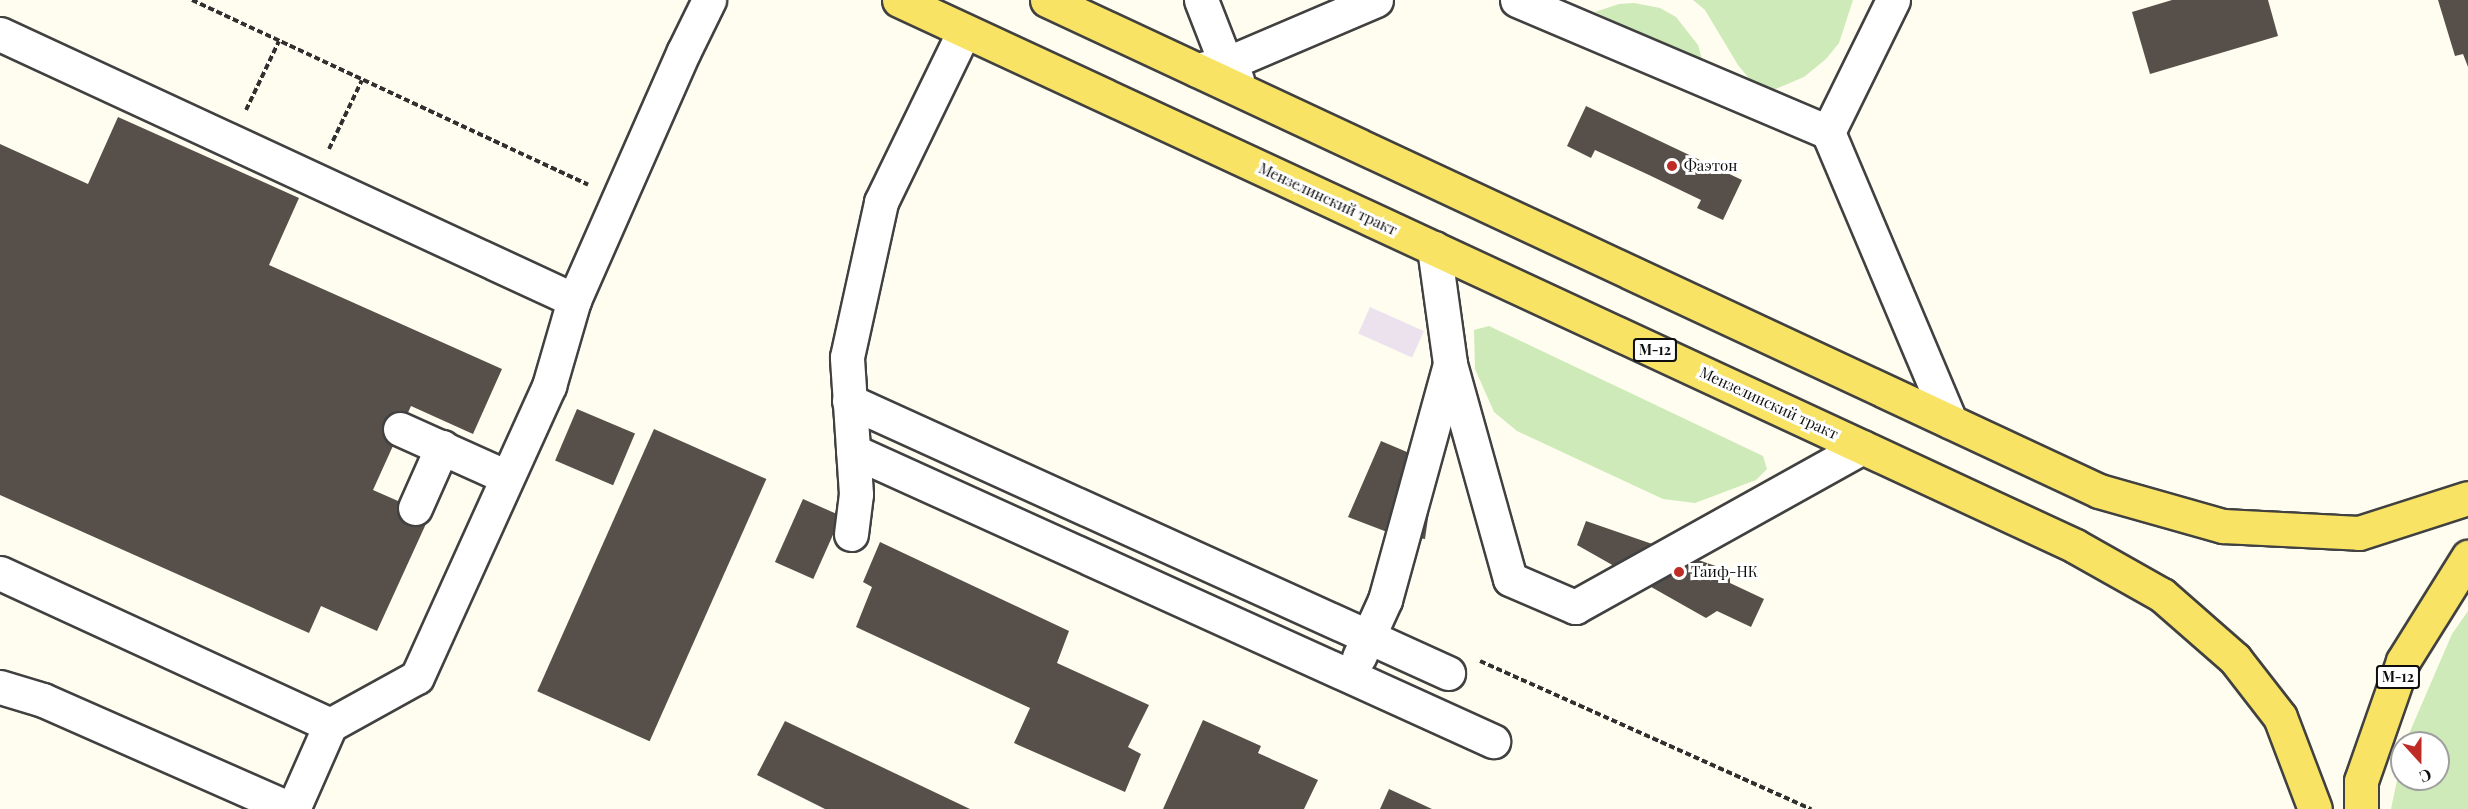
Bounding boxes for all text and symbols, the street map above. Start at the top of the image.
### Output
place label: Фаэтон [1684,157,1737,175]
street label: Мензелинский тракт [1256,159,1400,239]
marker: Фаэтон [1665,159,1679,173]
road number: М-12 [1632,339,1678,361]
street label: Мензелинский тракт [1697,363,1841,443]
place label: Таиф-НК [1691,563,1758,581]
marker: Таиф-НК [1672,565,1686,579]
road number: М-12 [2376,666,2420,688]
north arrow [2390,731,2450,791]
text: С [2417,765,2435,788]

